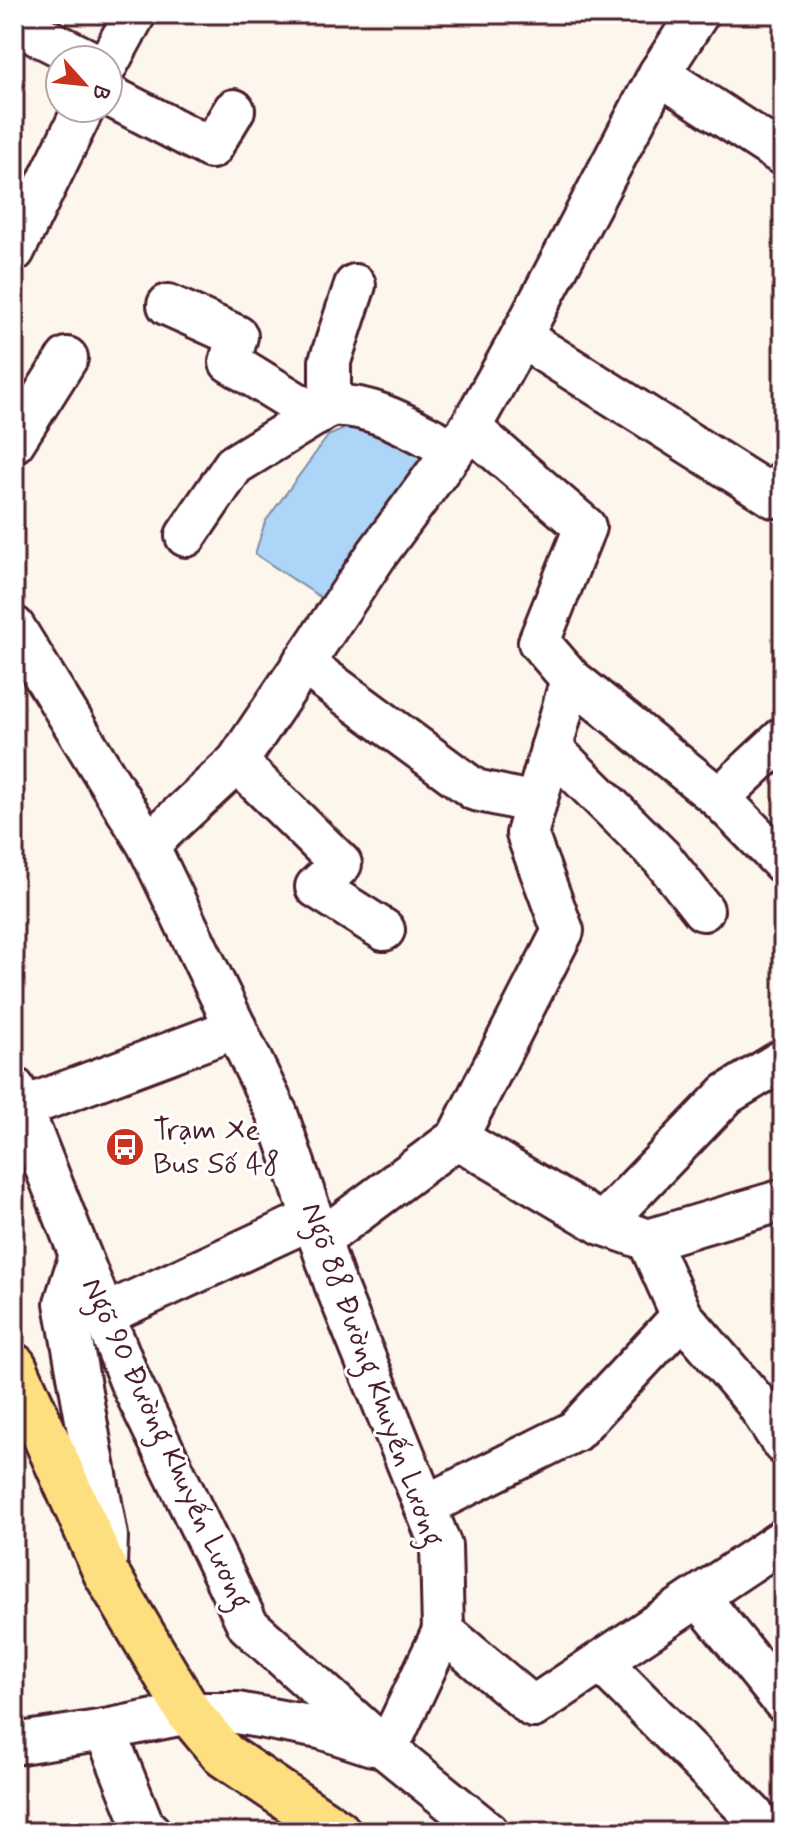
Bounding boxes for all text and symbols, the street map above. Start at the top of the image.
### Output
north arrow [44,44,124,124]
text: B [84,80,116,105]
place label: Trạm Xe Bus Số 48 [153,1111,280,1184]
bus stop icon: Trạm Xe Bus Số 48 [104,1126,146,1168]
street label: Ngõ 88 Đường Khuyến Lương [289,1197,453,1554]
street label: Ngõ 90 Đường Khuyến Lương [69,1272,260,1618]

